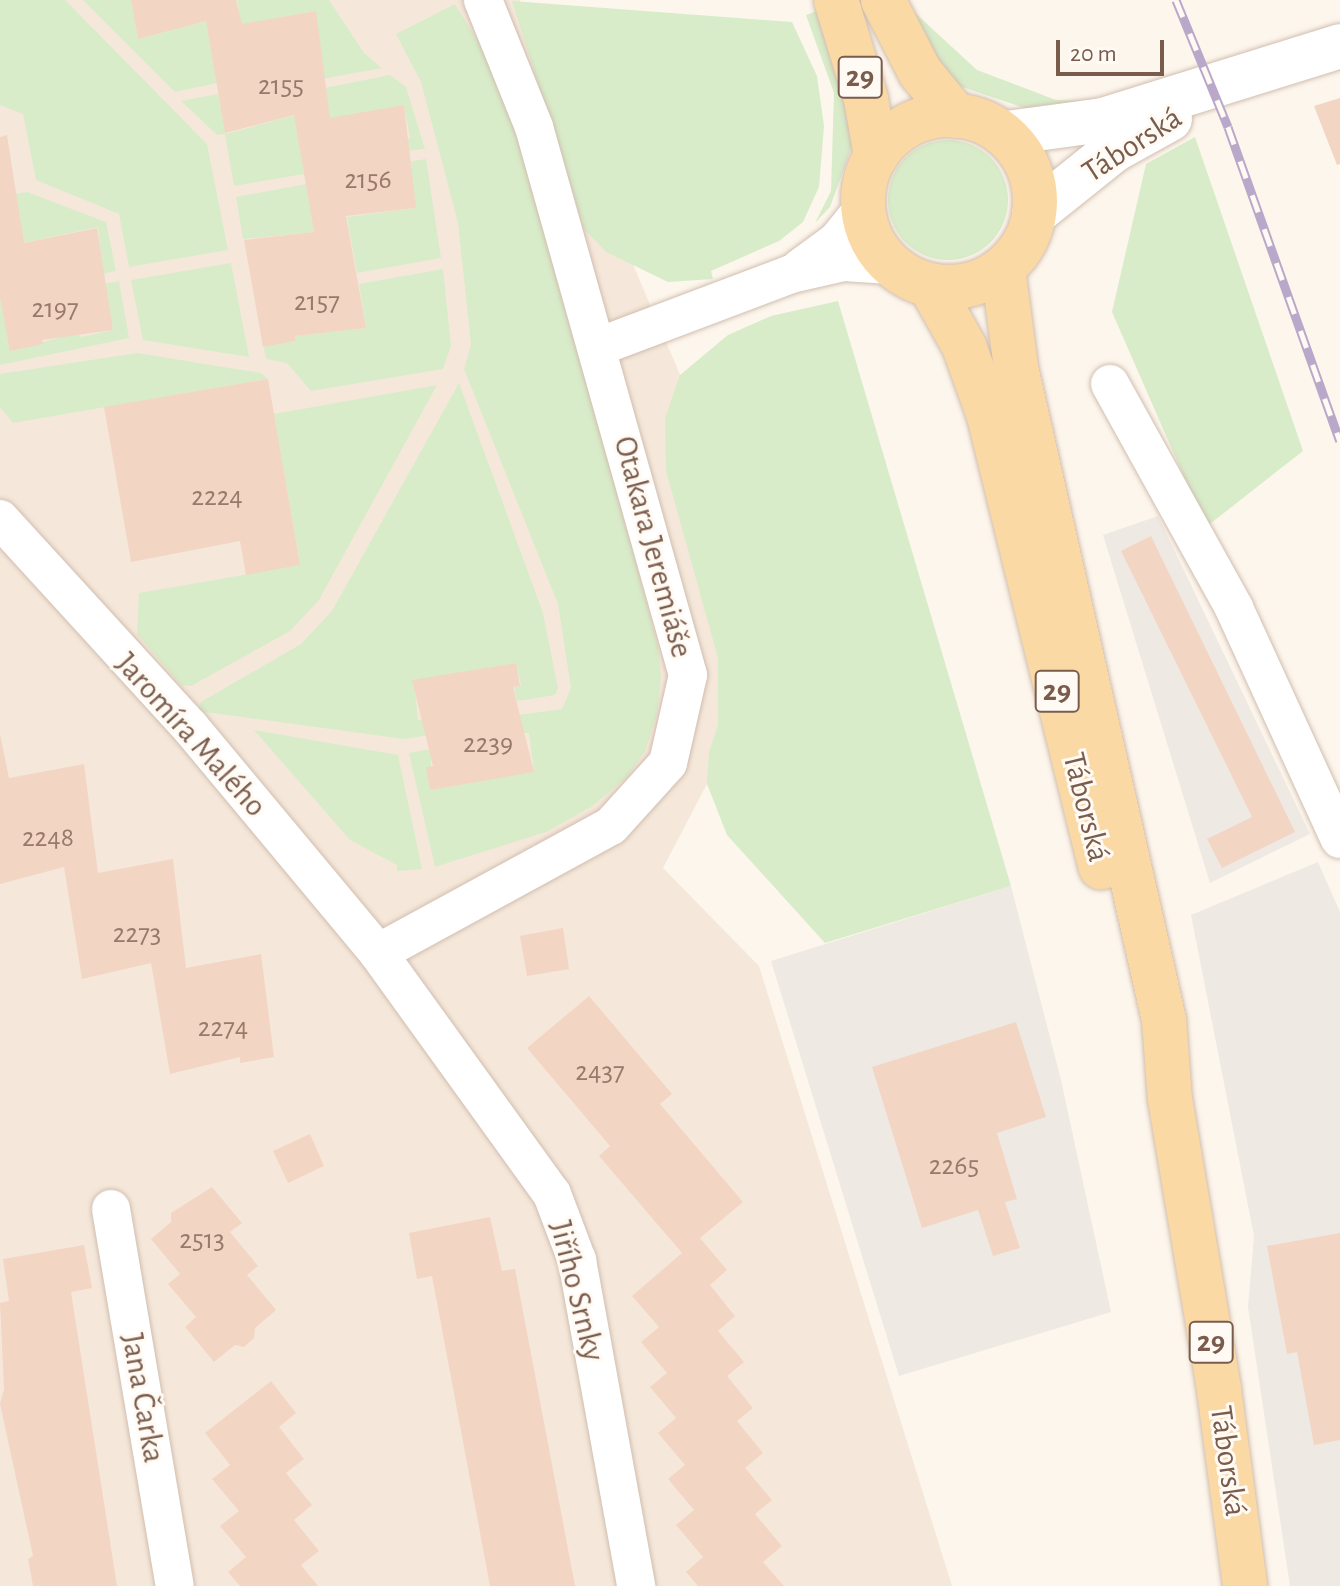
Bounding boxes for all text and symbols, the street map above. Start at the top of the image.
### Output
scale bar [1060,24,1168,74]
text: 20 m [1070,42,1117,66]
road number: 29 [836,51,884,103]
house number: 2155 [258,69,304,103]
street label: Táborská [1075,99,1189,191]
house number: 2156 [344,163,392,197]
house number: 2157 [294,285,340,319]
house number: 2197 [31,292,79,326]
street label: Otakara Jeremiáše [605,432,701,662]
house number: 2224 [191,480,243,514]
street label: Jaromíra Malého [107,645,275,825]
road number: 29 [1033,665,1081,717]
house number: 2239 [463,727,513,761]
street label: Táborská [1054,748,1118,866]
house number: 2248 [22,821,74,855]
house number: 2273 [113,917,161,951]
house number: 2274 [198,1011,248,1045]
house number: 2437 [575,1055,625,1089]
house number: 2265 [929,1149,979,1183]
street label: Jiřího Srnky [541,1217,613,1365]
house number: 2513 [179,1223,225,1257]
road number: 29 [1187,1316,1235,1368]
street label: Jana Čarka [113,1330,173,1466]
street label: Táborská [1201,1403,1255,1519]

